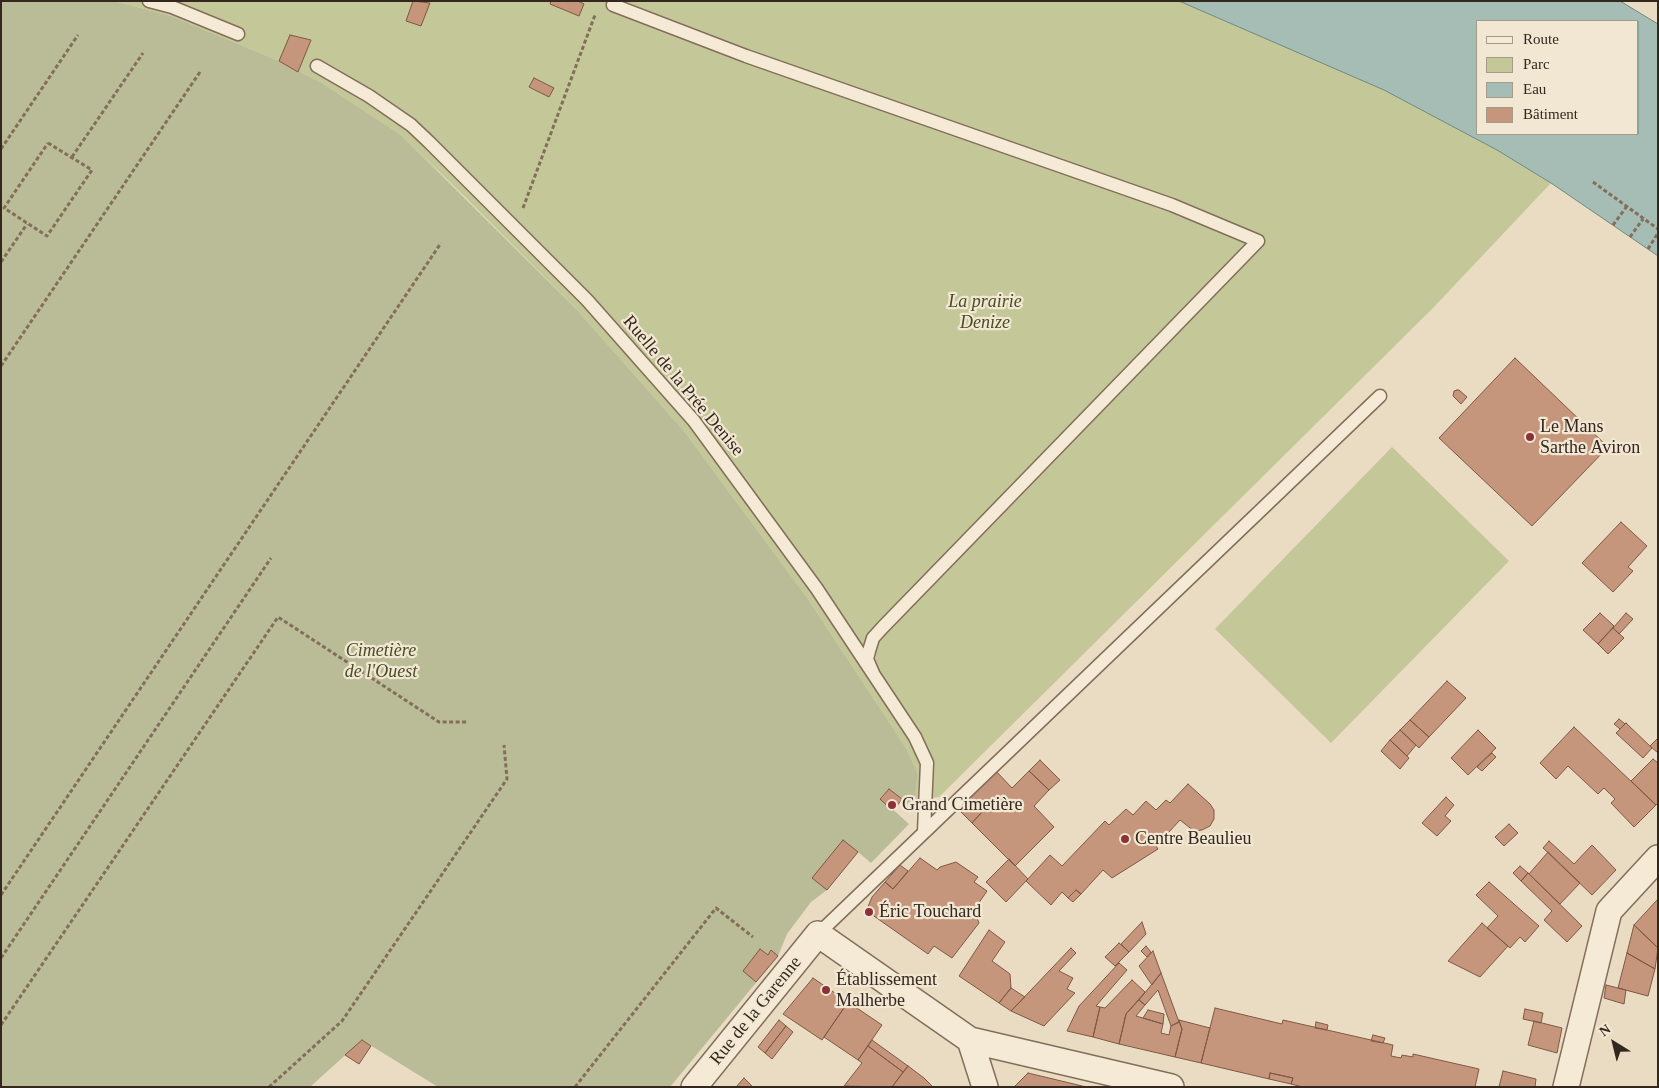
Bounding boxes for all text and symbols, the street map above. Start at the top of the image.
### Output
legend [1476,20,1639,135]
text: Route [1523,31,1559,47]
text: Parc [1523,56,1550,72]
text: Eau [1523,81,1546,97]
text: Bâtiment [1523,106,1578,122]
park label: La prairie Denize [948,291,1022,334]
street label: Ruelle de la Prée Denise [618,311,748,461]
place label: Le Mans Sarthe Aviron [1540,416,1640,458]
marker: Le Mans Sarthe Aviron [1524,431,1536,443]
park label: Cimetière de l'Ouest [345,640,417,682]
place label: Grand Cimetière [902,794,1022,816]
marker: Grand Cimetière [886,799,898,811]
place label: Centre Beaulieu [1135,828,1251,850]
marker: Centre Beaulieu [1119,833,1131,845]
place label: Éric Touchard [879,901,981,923]
marker: Éric Touchard [863,906,875,918]
street label: Rue de la Garenne [706,952,806,1070]
place label: Établissement Malherbe [836,969,937,1012]
marker: Établissement Malherbe [820,984,832,996]
north arrow [1589,1018,1639,1068]
text: N [1596,1021,1613,1040]

